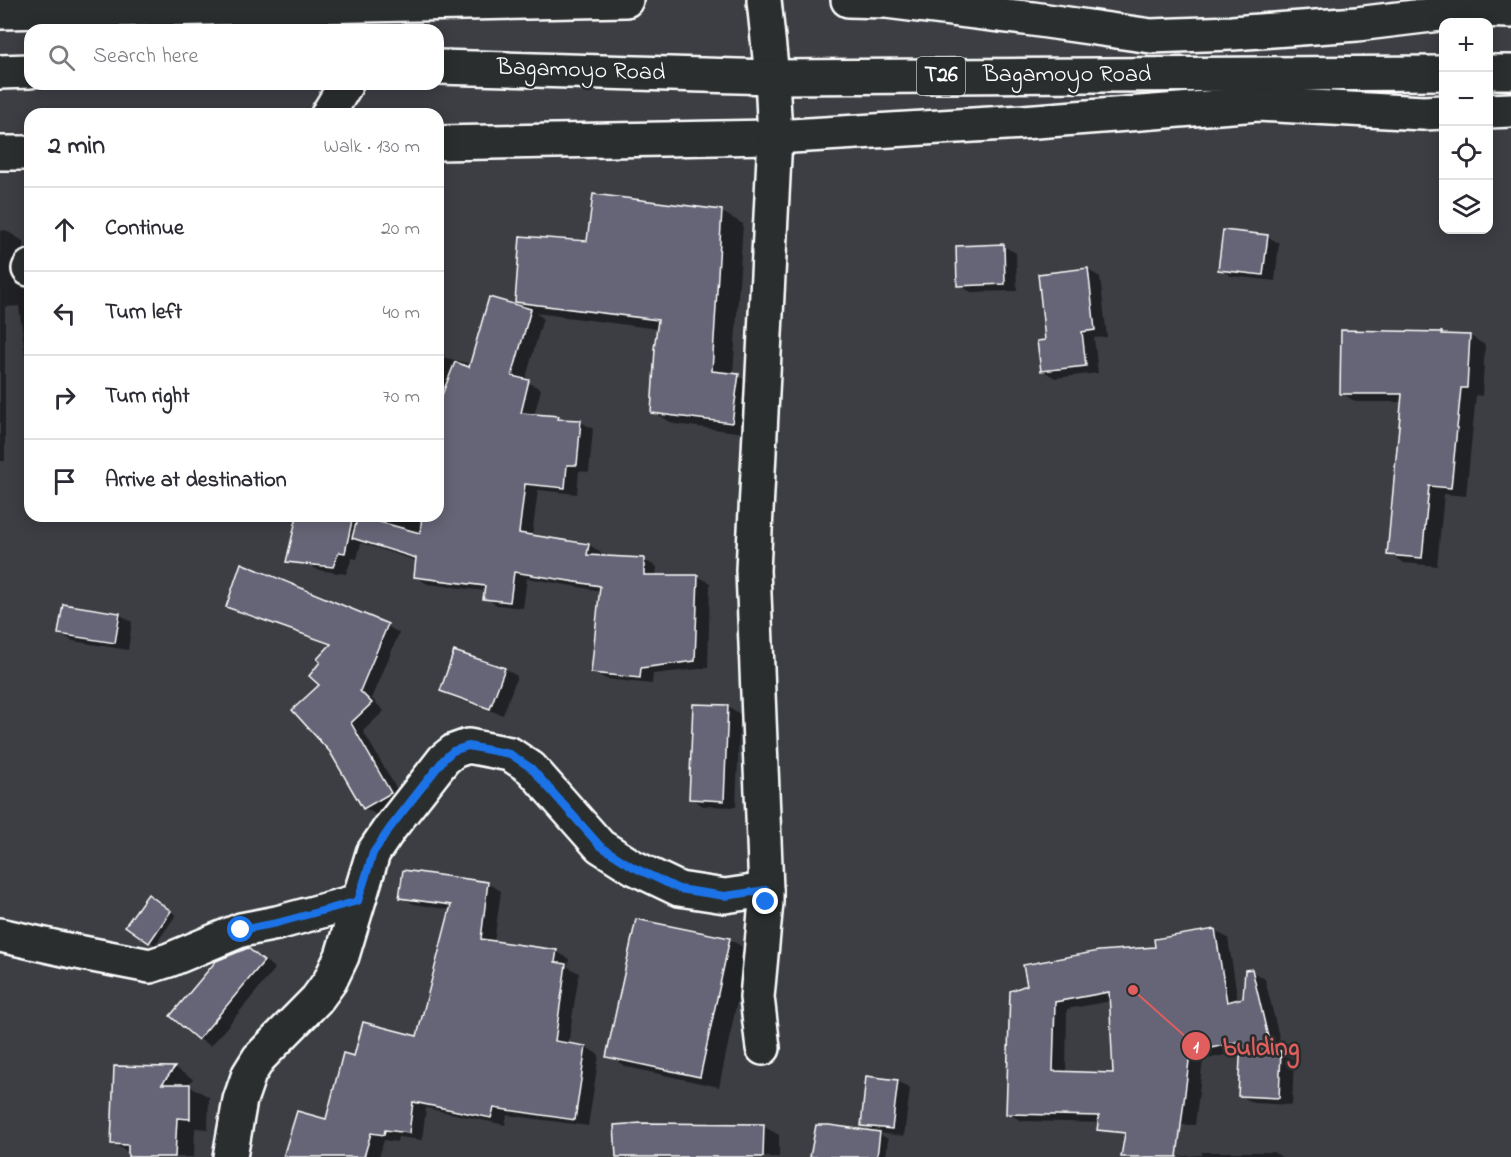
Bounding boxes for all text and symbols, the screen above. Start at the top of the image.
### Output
map controls [1439,18,1493,234]
button: + [1439,18,1493,72]
search box [24,24,444,90]
icon: search [45,41,78,74]
text: Search here [93,41,198,73]
street label: Bagamoyo Road [495,51,666,92]
road number: T26 [917,57,965,95]
street label: Bagamoyo Road [982,58,1152,94]
button: − [1439,72,1493,126]
button: locate [1439,126,1493,180]
text: 2 min [48,128,105,166]
text: Walk · 130 m [324,133,420,162]
button: layers [1439,180,1493,234]
icon: ahead [48,213,81,246]
text: Continue [105,213,184,245]
text: 20 m [381,215,420,244]
icon: left [48,297,81,330]
text: Turn left [105,297,182,329]
text: 40 m [383,299,420,328]
icon: right [48,381,81,414]
text: Turn right [105,381,190,413]
text: 70 m [383,383,420,412]
icon: arrive [48,465,81,498]
text: Arrive at destination [105,465,287,497]
route end [752,888,778,914]
route start [227,916,253,942]
callout: bulding [1181,1024,1311,1068]
text: bulding [1223,1030,1300,1069]
text: 1 [1193,1035,1199,1061]

